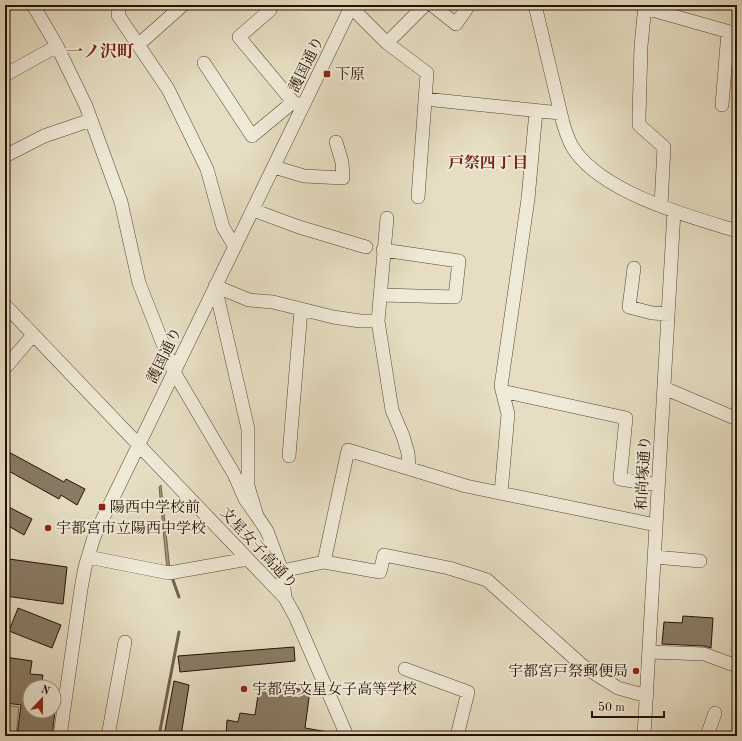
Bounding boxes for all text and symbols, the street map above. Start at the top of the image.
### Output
street label: 護国通り [286,34,327,95]
district label: 一ノ沢町 [66,42,134,61]
place label: 下原 [335,66,365,83]
marker: 下原 [322,69,332,79]
district label: 戸祭四丁目 [448,154,528,172]
street label: 護国通り [144,325,185,386]
street label: 和尚塚通り [633,435,654,511]
place label: 陽西中学校前 [110,499,200,516]
marker: 陽西中学校前 [97,502,107,512]
street label: 文星女子高通り [217,504,301,593]
place label: 宇都宮市立陽西中学校 [56,520,206,537]
marker: 宇都宮市立陽西中学校 [43,523,53,533]
place label: 宇都宮戸祭郵便局 [508,663,628,680]
marker: 宇都宮戸祭郵便局 [631,666,641,676]
north arrow [22,679,62,719]
place label: 宇都宮文星女子高等学校 [252,681,417,698]
text: N [39,684,52,698]
marker: 宇都宮文星女子高等学校 [239,684,249,694]
scale bar [592,693,664,719]
text: 50 m [598,701,625,714]

